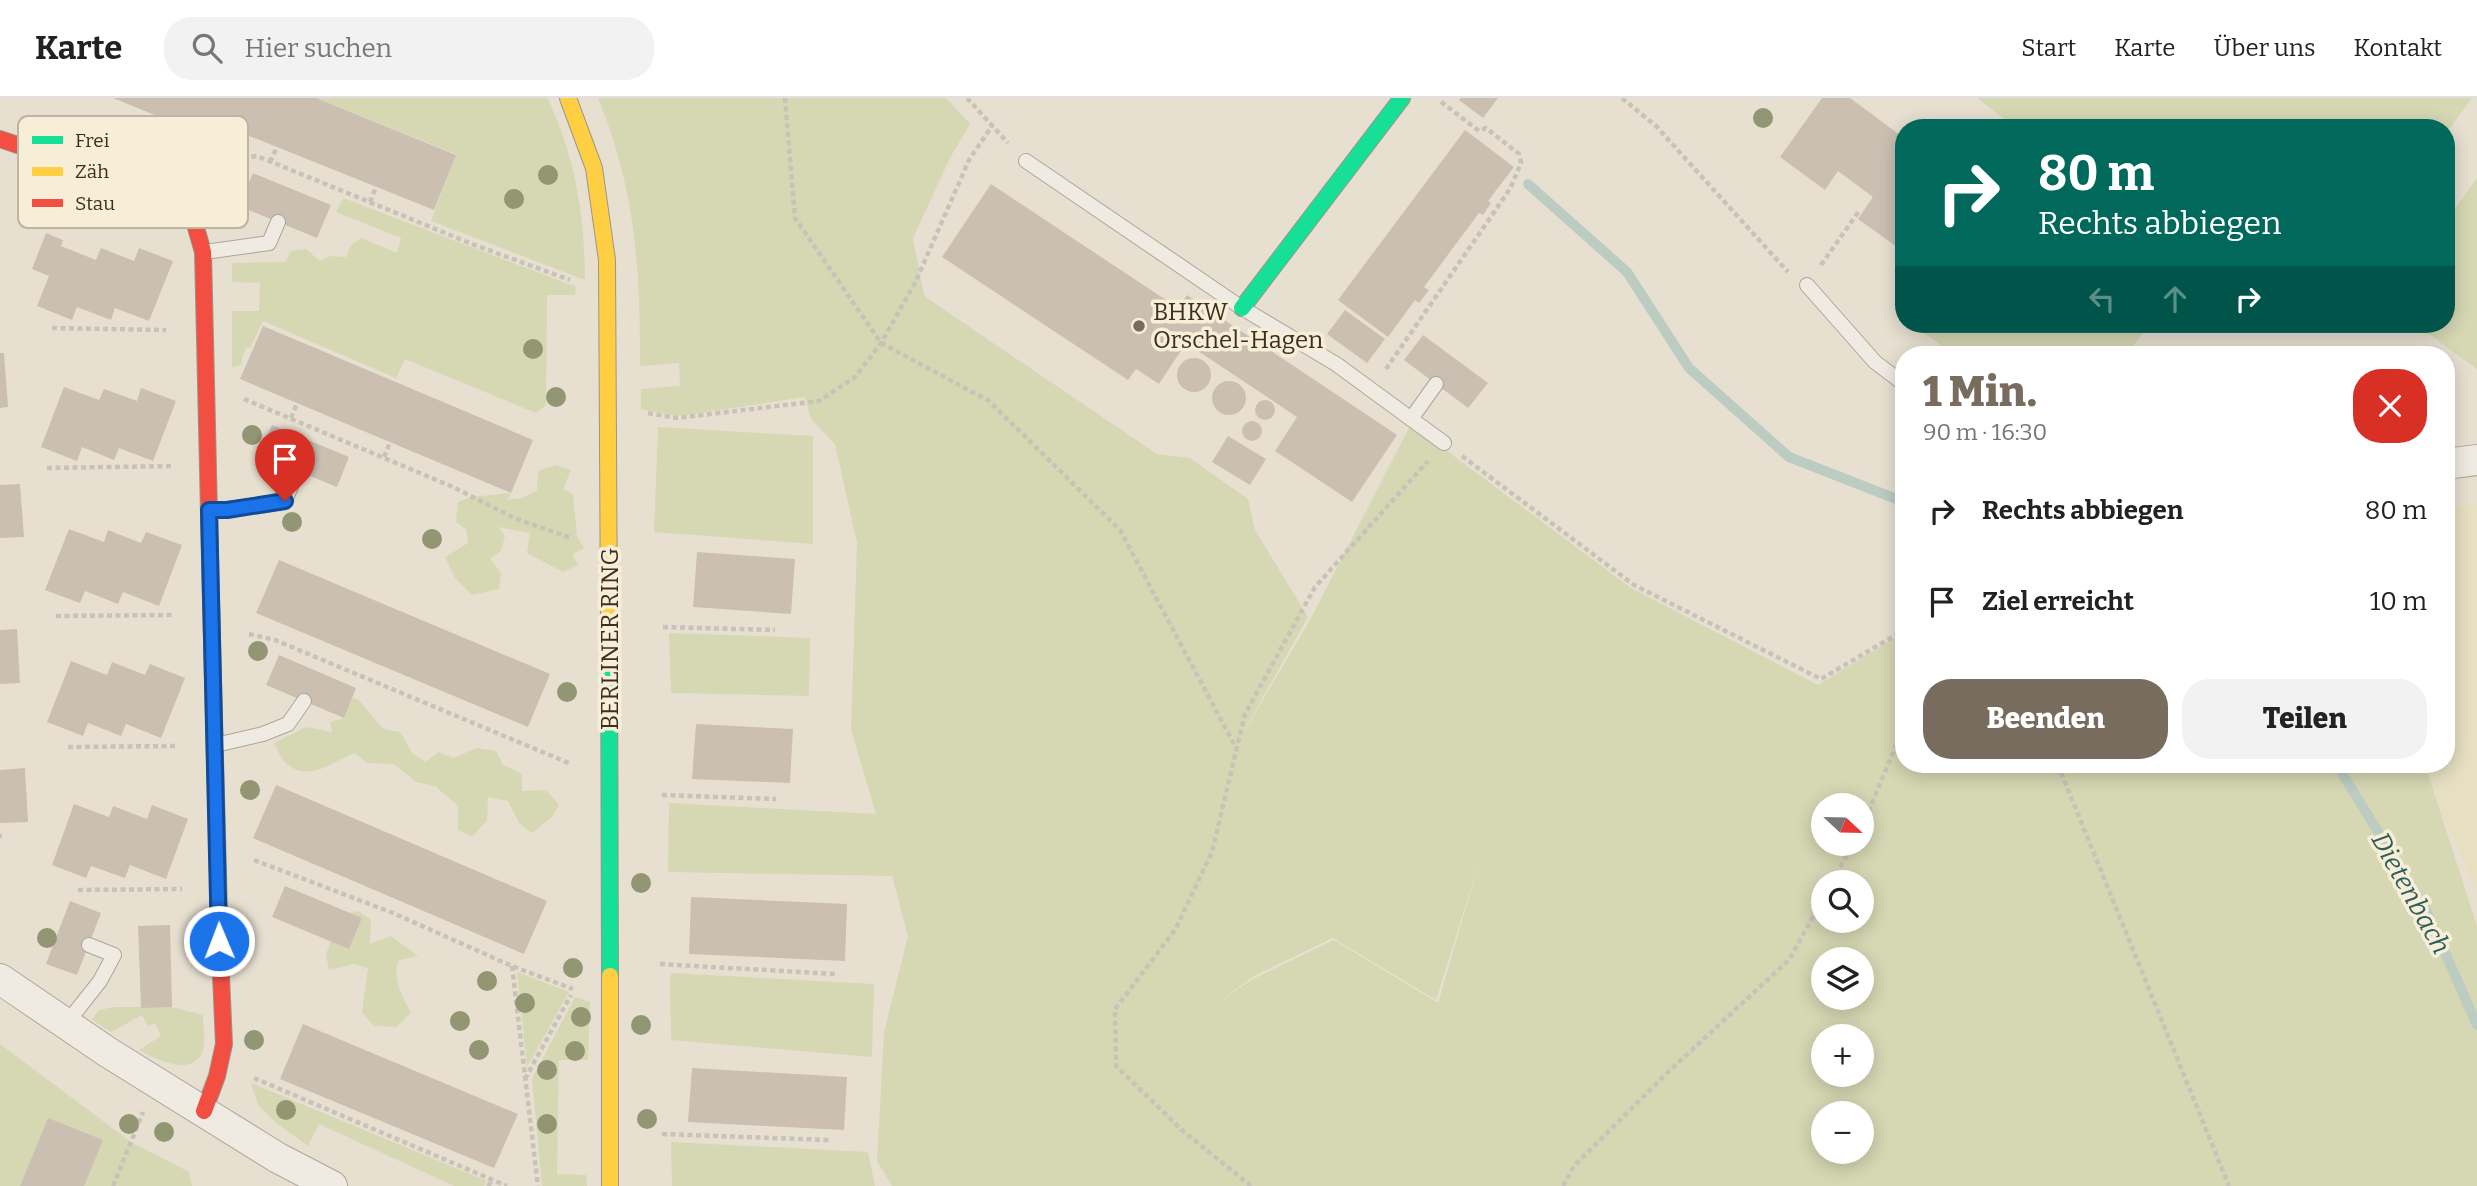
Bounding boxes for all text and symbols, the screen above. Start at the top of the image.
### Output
search box [164,17,654,80]
text: Karte [35,28,122,68]
icon: search [188,29,226,67]
text: Hier suchen [244,33,392,64]
text: Start [2021,34,2076,62]
text: Karte [2114,34,2176,62]
text: Über uns [2214,34,2316,62]
text: Kontakt [2354,34,2442,62]
legend [18,116,248,228]
text: Frei [75,129,110,152]
text: 80 m [2038,144,2154,203]
icon: right [1923,147,2014,238]
text: Zäh [75,160,109,183]
text: Stau [75,192,115,215]
text: Rechts abbiegen [2038,204,2281,242]
icon: left [2083,280,2121,318]
icon: ahead [2156,280,2194,318]
icon: right [2229,280,2267,318]
place label: BHKW Orschel-Hagen [1153,298,1323,354]
marker: BHKW Orschel-Hagen [1131,318,1147,334]
text: 1 Min. [1923,367,2037,417]
button: close [2353,369,2427,443]
text: 90 m · 16:30 [1923,418,2047,446]
pin [255,429,315,501]
icon: arrive [266,440,304,478]
icon: right [1923,492,1961,530]
text: Rechts abbiegen [1982,495,2184,526]
text: 80 m [2365,495,2427,526]
street label: BERLINER RING [596,548,624,730]
icon: arrive [1923,583,1961,621]
text: Ziel erreicht [1982,586,2134,617]
text: 10 m [2370,586,2427,617]
button: Beenden [1923,679,2168,759]
button: Teilen [2182,679,2427,759]
north arrow [1811,793,1874,856]
map controls [1811,793,1874,1164]
water label: Dietenbach [2365,827,2457,959]
button: search [1811,870,1874,933]
position arrow [182,904,256,978]
button: layers [1811,947,1874,1010]
button: + [1811,1024,1874,1087]
button: − [1811,1101,1874,1164]

